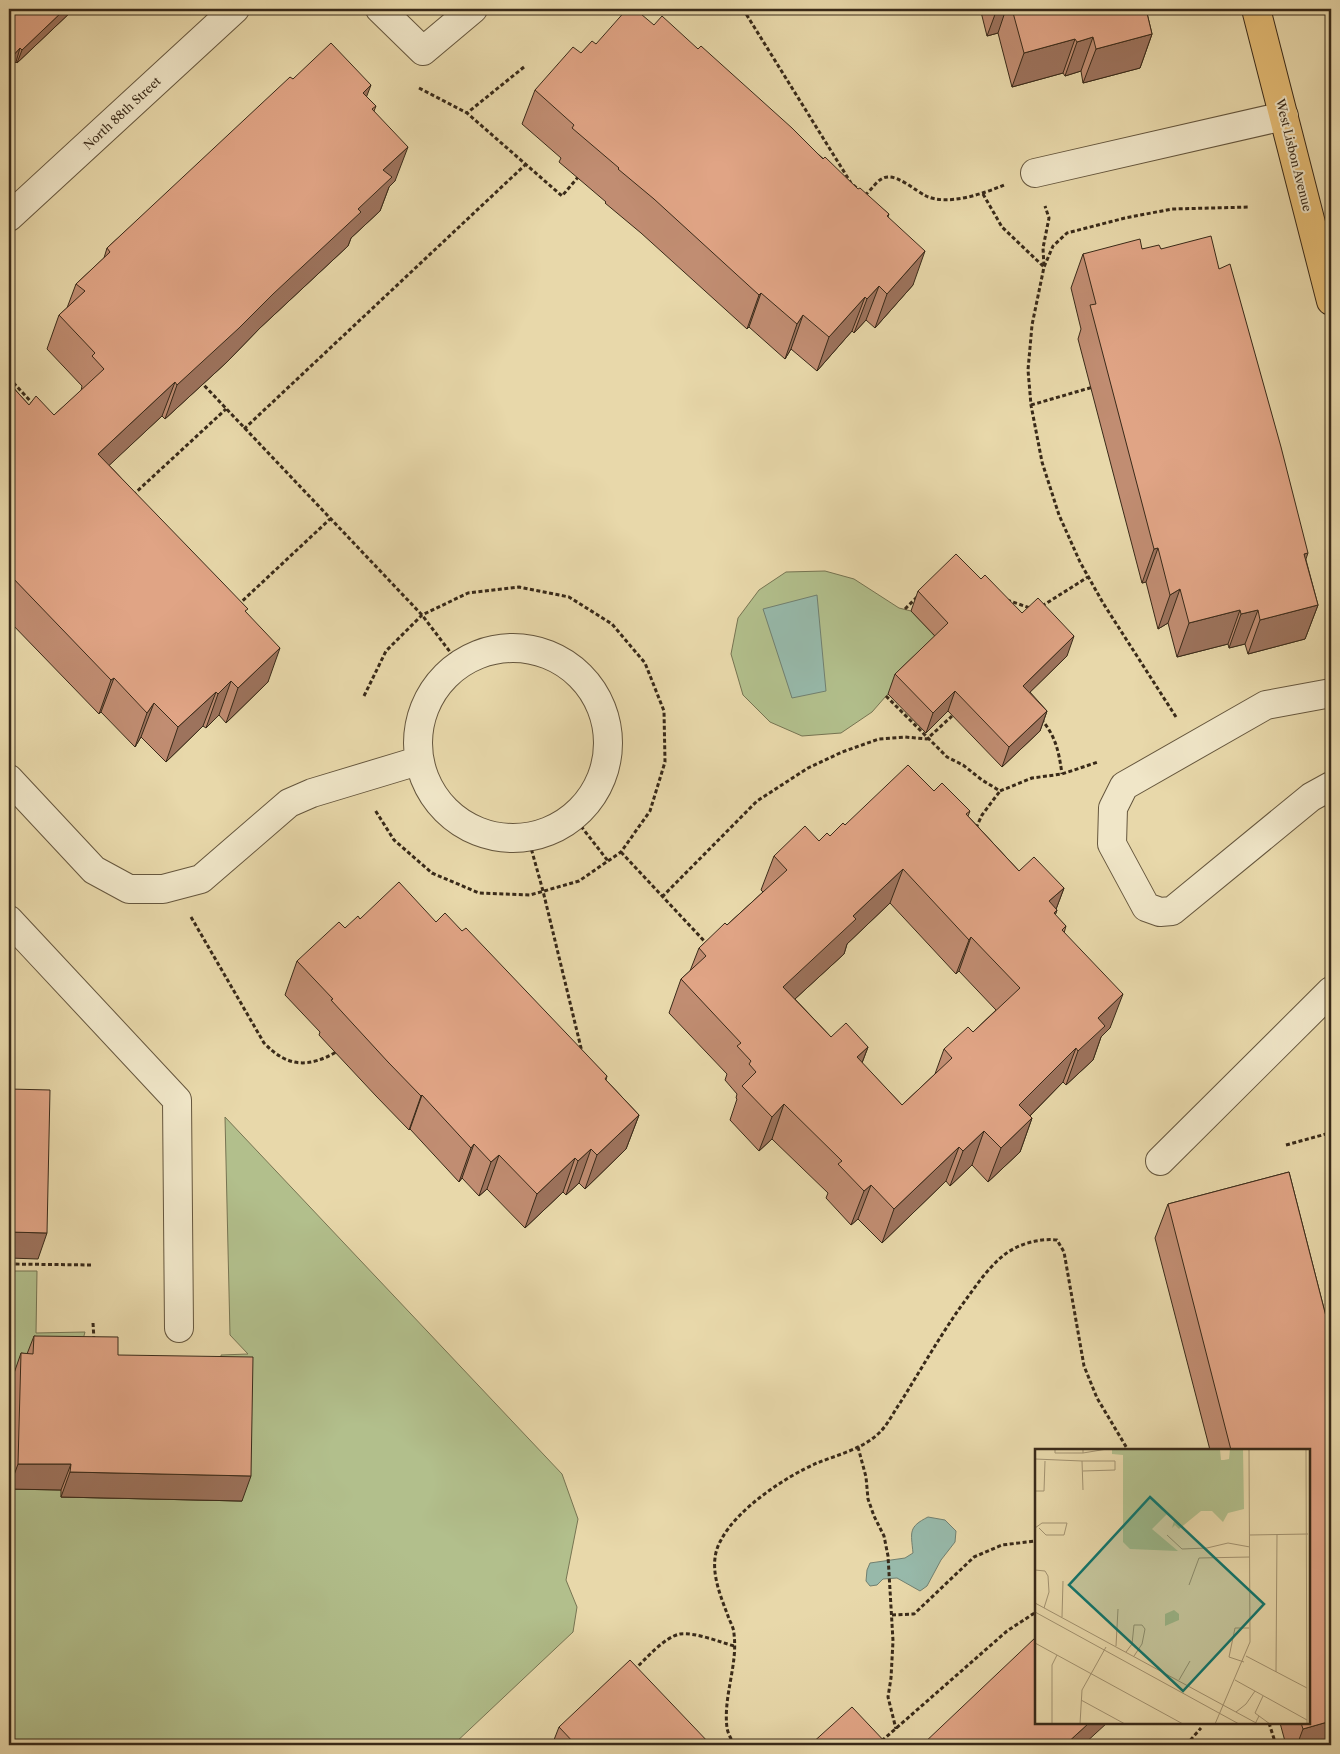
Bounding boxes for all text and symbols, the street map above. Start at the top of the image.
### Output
street label: North 88th Street [80,73,164,153]
street label: West Lisbon Avenue [1272,96,1315,213]
inset map [1035,1449,1310,1724]

